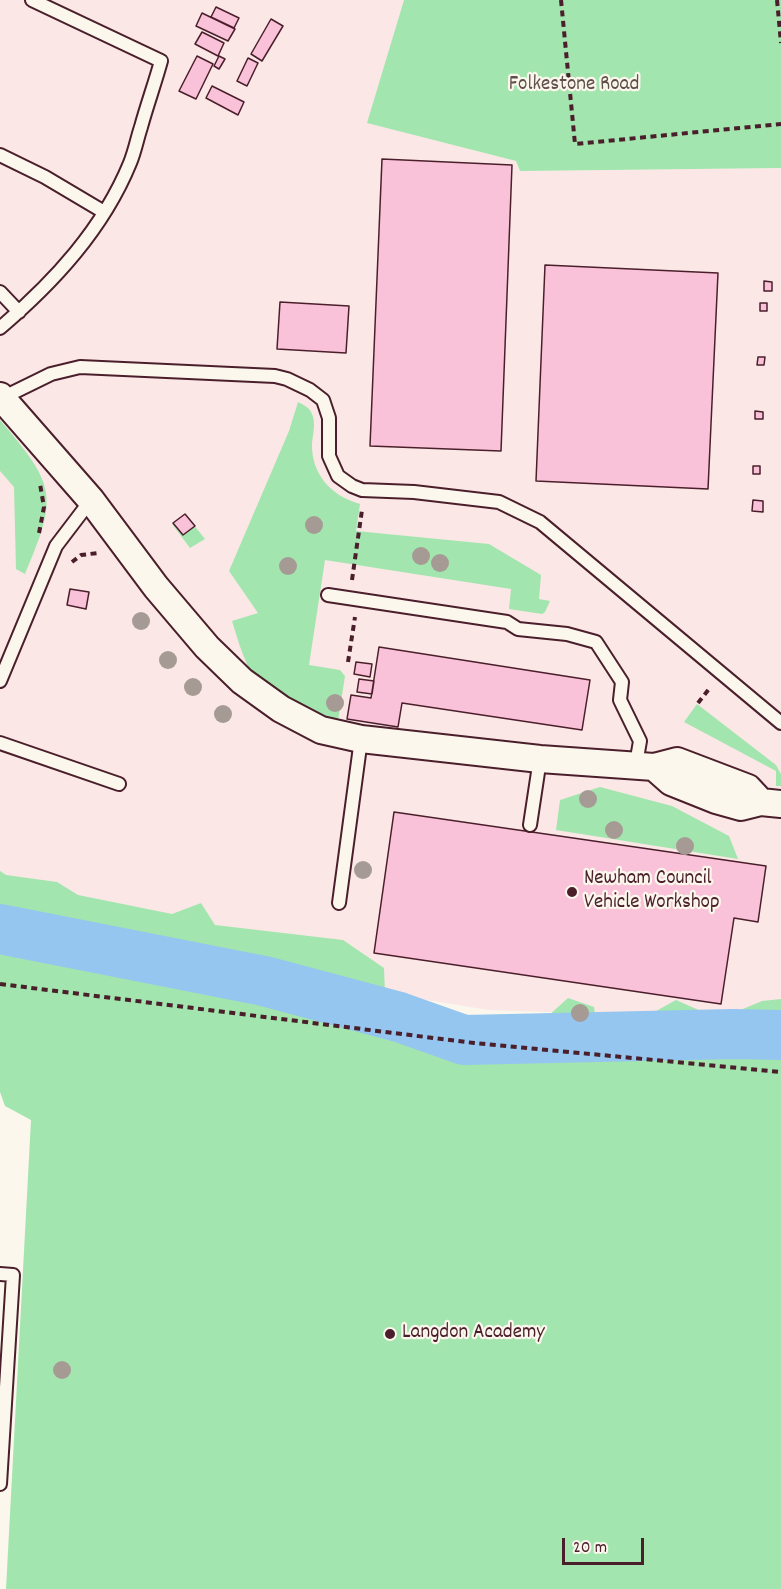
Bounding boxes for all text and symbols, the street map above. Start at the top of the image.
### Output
park label: Folkestone Road [509,73,639,99]
place label: Newham Council Vehicle Workshop [584,867,720,917]
marker: Newham Council Vehicle Workshop [565,885,579,899]
place label: Langdon Academy [402,1321,545,1347]
marker: Langdon Academy [383,1327,397,1341]
scale bar [565,1526,648,1564]
text: 20 m [573,1536,607,1561]

